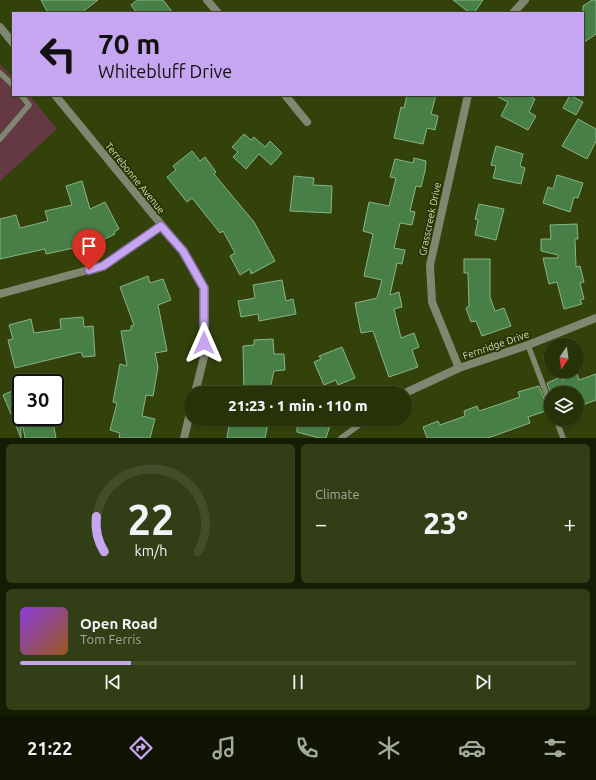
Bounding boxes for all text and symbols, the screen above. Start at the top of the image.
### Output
icon: left [32,28,84,80]
text: 70 m [98,28,160,59]
text: Whitebluff Drive [98,61,232,81]
street label: Terrebonne Avenue [103,140,167,216]
street label: Grasscreek Drive [417,181,443,257]
pin [72,229,106,270]
icon: arrive [78,235,100,257]
position arrow [183,322,225,364]
street label: Fernridge Drive [461,328,531,362]
north arrow [544,338,584,378]
map controls [544,338,584,426]
speed limit sign: 30 [12,374,64,426]
button: layers [544,386,584,426]
text: 21:23 · 1 min · 110 m [228,397,368,414]
text: Climate [315,487,360,501]
text: 22 [127,495,174,542]
text: 23° [423,506,468,540]
text: − [315,511,327,536]
text: + [564,511,576,536]
text: km/h [134,542,167,558]
text: Open Road [80,615,157,632]
text: Tom Ferris [80,632,141,646]
icon: previous [102,671,124,693]
icon: pause [287,671,309,693]
icon: next [472,671,494,693]
icon: directions [127,734,155,762]
icon: music [210,734,238,762]
icon: phone [293,734,321,762]
icon: climate [375,734,403,762]
icon: car [458,734,486,762]
icon: filters [541,734,569,762]
text: 21:22 [27,738,72,758]

